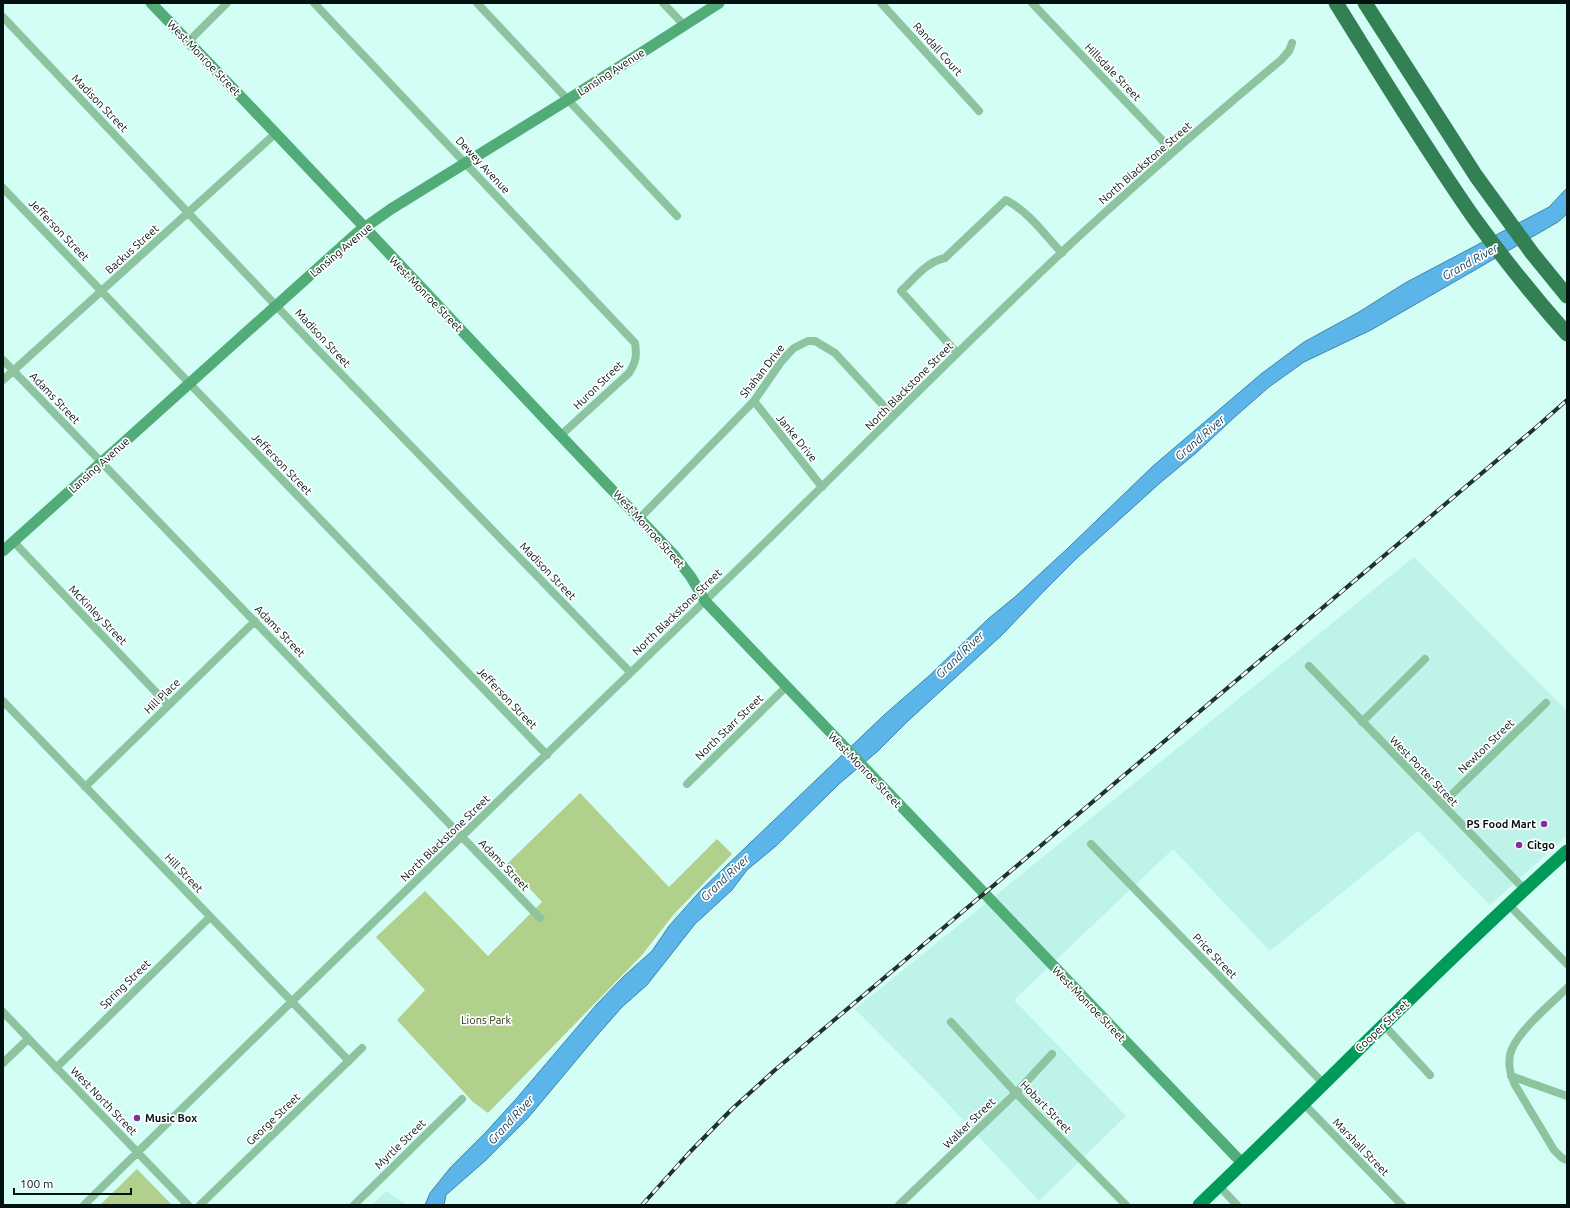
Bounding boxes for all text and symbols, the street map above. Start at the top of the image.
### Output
street label: West Monroe Street [165,18,243,99]
street label: Randall Court [911,20,965,78]
street label: Hillsdale Street [1083,41,1144,104]
street label: Lansing Avenue [575,46,647,98]
street label: Madison Street [70,72,131,135]
street label: North Blackstone Street [1096,119,1194,207]
street label: Dewey Avenue [454,134,512,196]
street label: Jefferson Street [27,197,92,264]
street label: Backus Street [103,221,162,276]
street label: Lansing Avenue [308,221,374,279]
water label: Grand River [1440,241,1500,282]
street label: West Monroe Street [387,254,465,335]
street label: Madison Street [293,306,353,370]
street label: North Blackstone Street [863,339,956,432]
street label: Shahan Drive [737,342,787,400]
street label: Huron Street [571,358,626,412]
street label: Adams Street [28,370,83,427]
street label: Janke Drive [774,412,820,464]
water label: Grand River [1172,412,1228,463]
street label: Jefferson Street [250,431,315,498]
street label: Lansing Avenue [66,435,132,495]
street label: West Monroe Street [611,488,687,571]
street label: Madison Street [518,540,579,603]
street label: North Blackstone Street [630,566,724,658]
street label: McKinley Street [67,583,130,648]
street label: Adams Street [253,603,308,660]
water label: Grand River [933,628,987,681]
street label: Jefferson Street [475,665,540,732]
street label: Hill Place [142,676,182,716]
street label: North Starr Street [693,691,766,762]
street label: Newton Street [1456,716,1517,776]
street label: West Monroe Street [826,730,904,811]
street label: West Porter Street [1388,734,1461,809]
street label: North Blackstone Street [398,792,492,884]
place label: PS Food Mart [1467,818,1536,830]
marker: PS Food Mart [1539,819,1549,829]
street label: Adams Street [477,837,532,894]
place label: Citgo [1527,839,1555,851]
marker: Citgo [1514,840,1524,850]
street label: Hill Street [163,851,206,895]
water label: Grand River [698,852,752,903]
street label: Price Street [1191,931,1240,981]
street label: Spring Street [97,957,153,1011]
street label: West Monroe Street [1050,964,1128,1045]
street label: Cooper Street [1353,997,1412,1054]
park label: Lions Park [461,1014,512,1026]
street label: West North Street [68,1064,140,1138]
street label: Hobart Street [1018,1078,1074,1136]
street label: George Street [244,1090,303,1147]
water label: Grand River [485,1092,537,1147]
street label: Walker Street [941,1095,998,1151]
place label: Music Box [145,1112,197,1124]
marker: Music Box [132,1113,142,1123]
street label: Myrtle Street [372,1116,428,1171]
street label: Marshall Street [1331,1116,1392,1179]
scale bar [14,1170,131,1196]
text: 100 m [20,1177,53,1190]

